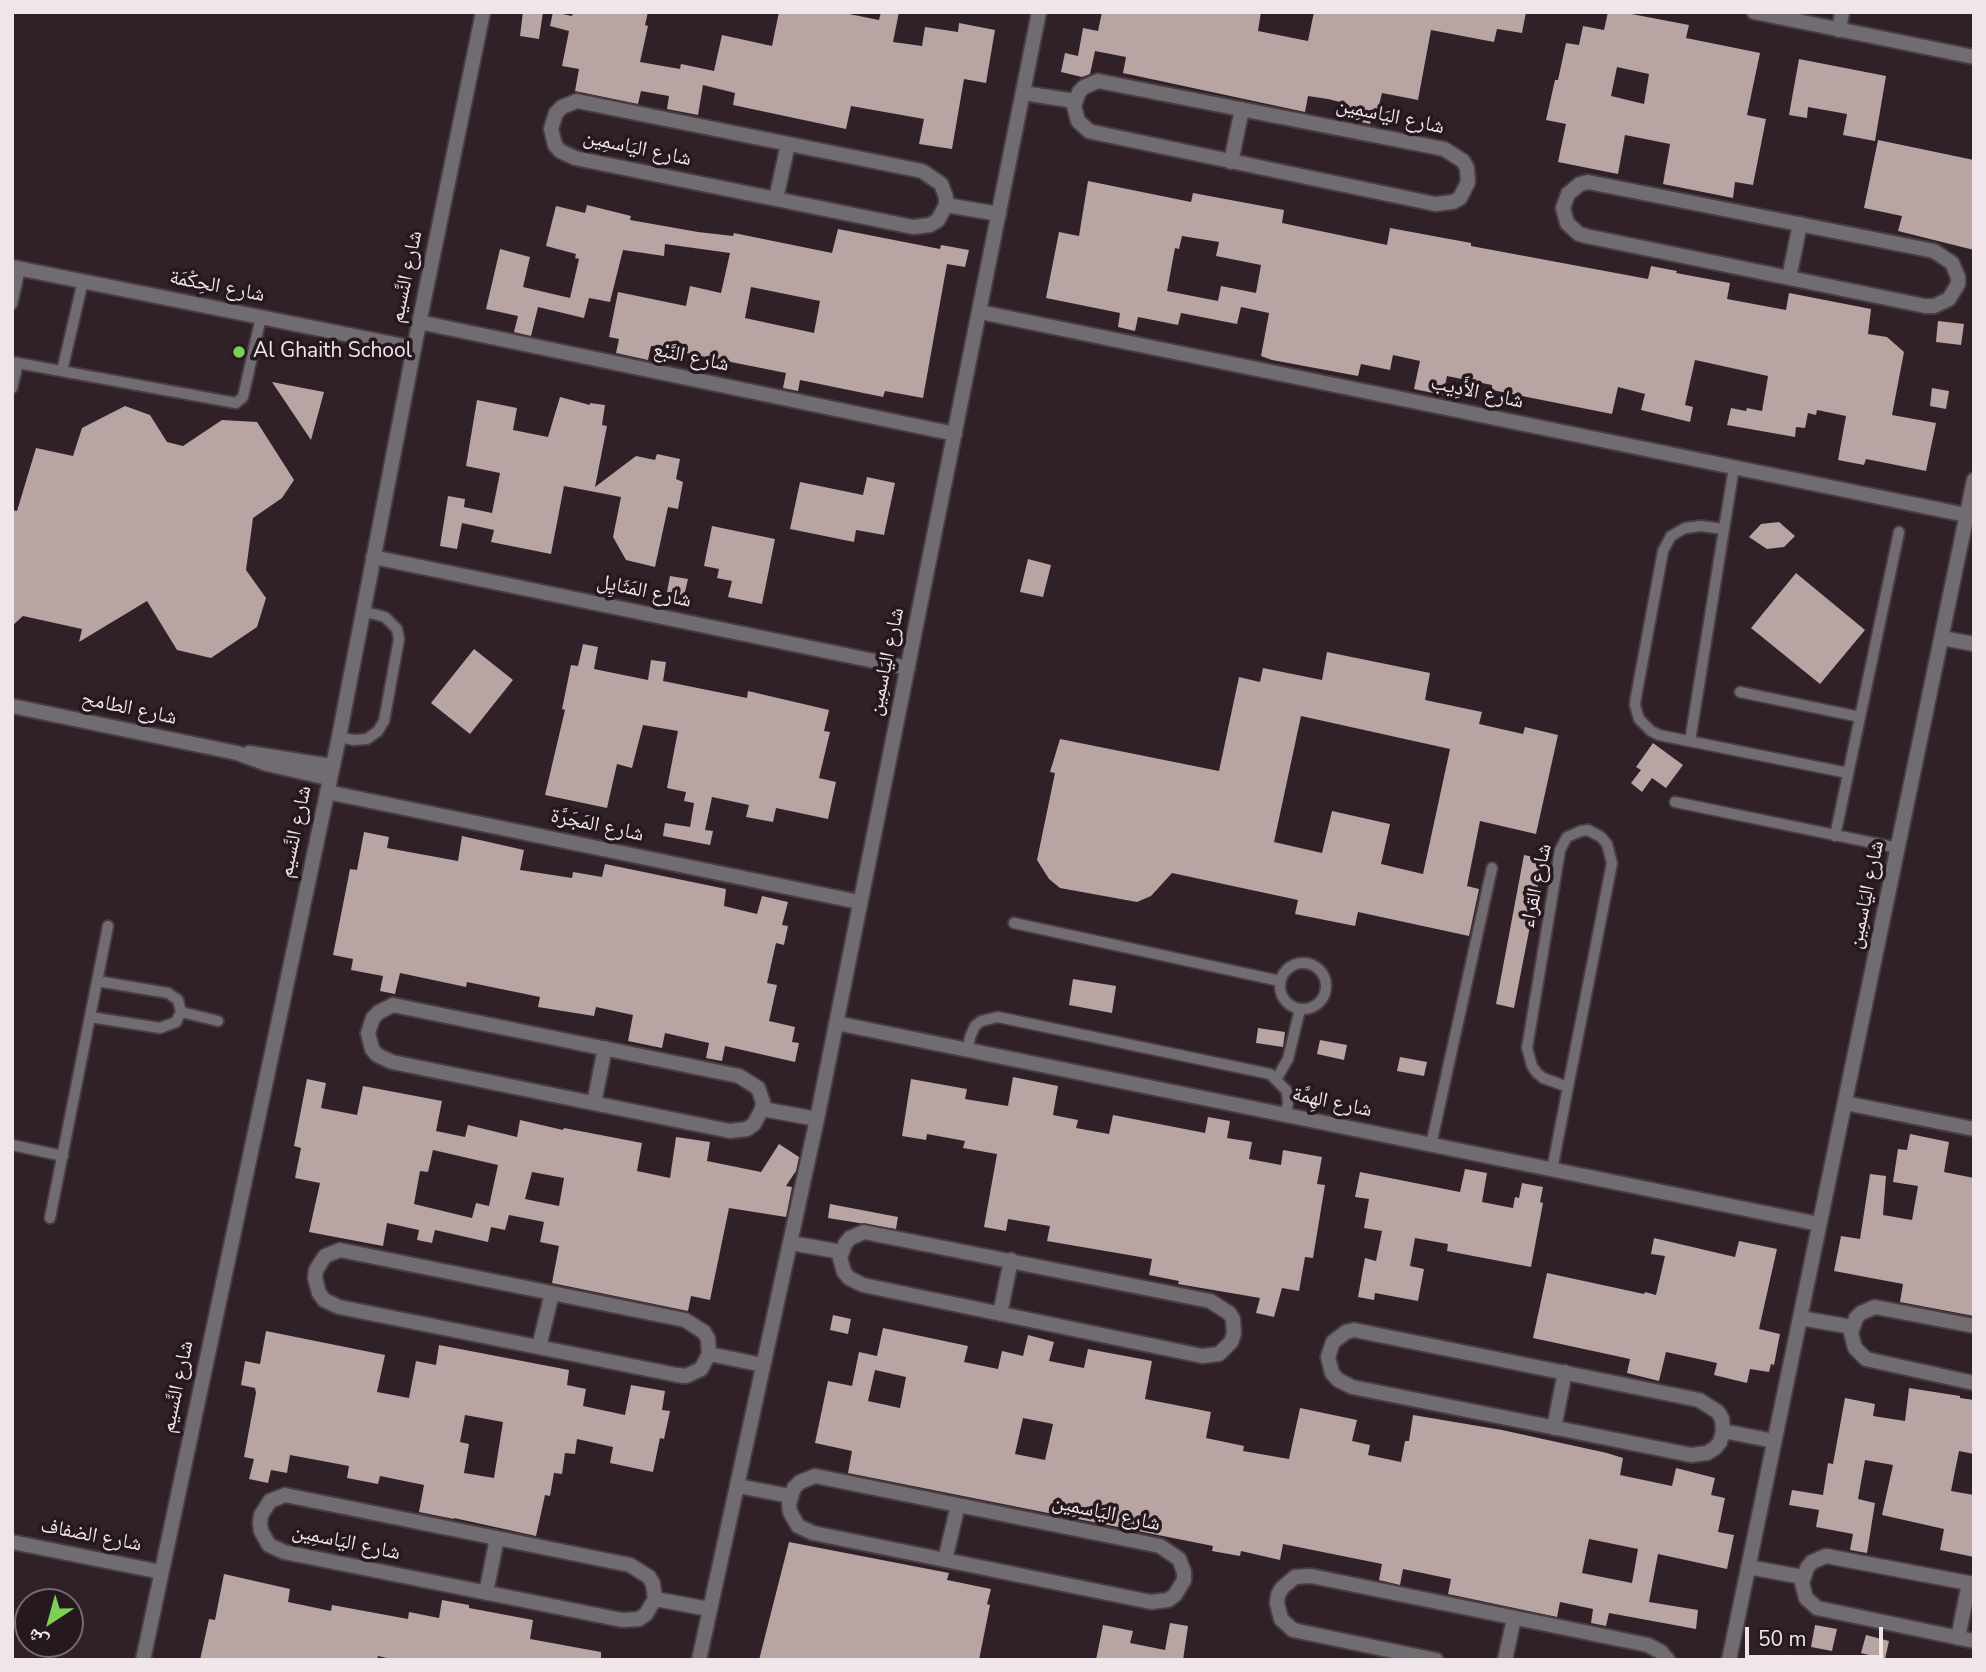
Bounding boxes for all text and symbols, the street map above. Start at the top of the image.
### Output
street label: شارع اليَاسمِين [1334,93,1446,141]
street label: شارع اليَاسمِين [581,125,693,173]
street label: شارع النَّسيم [385,229,429,325]
street label: شارع الحِكْمَة [167,265,267,309]
street label: شارع النَّبْع [651,338,731,378]
place label: Al Ghaith School [253,339,412,365]
marker: Al Ghaith School [231,344,247,360]
street label: شارع الأَدِيب [1428,371,1526,415]
street label: شارع المَثَايِل [594,570,694,614]
street label: شارع اليَاسمِين [863,606,911,718]
street label: شارع الطامح [79,687,179,731]
street label: شارع النَّسيم [274,784,318,880]
street label: شارع المَجَرَّة [548,804,646,848]
street label: شارع اليَاسمِين [1843,839,1891,951]
street label: شارع القراء [1516,842,1558,930]
street label: شارع الهِمَّة [1290,1082,1374,1124]
street label: شارع النَّسيم [156,1339,200,1435]
street label: شارع اليَاسمِين [1050,1490,1162,1538]
street label: شارع الضفاف [38,1514,144,1558]
street label: شارع اليَاسمِين [290,1519,402,1567]
north arrow [14,1588,84,1658]
scale bar [1748,1612,1886,1656]
text: ش [22,1622,54,1655]
text: 50 m [1758,1625,1807,1653]

